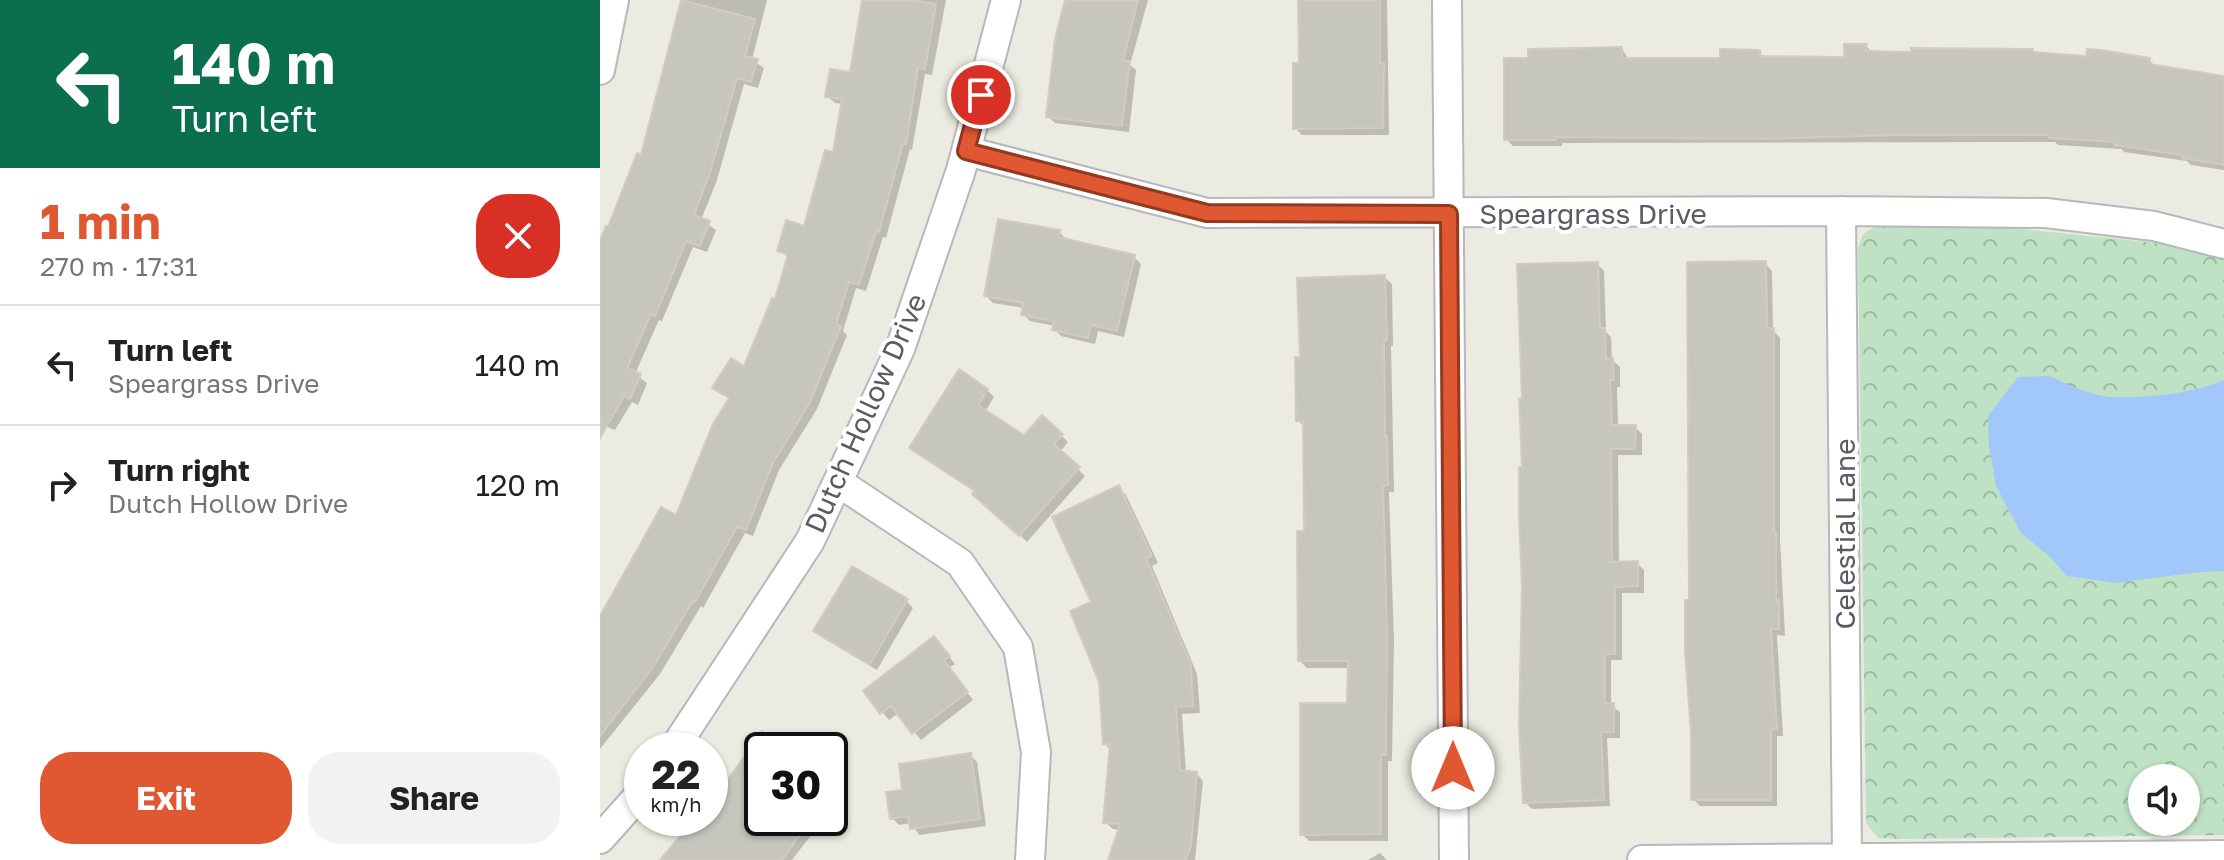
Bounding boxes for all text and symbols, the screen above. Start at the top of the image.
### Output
text: 140 m [172,29,335,96]
icon: left [40,32,144,136]
pin [947,61,1015,129]
icon: arrive [959,73,1003,117]
text: Turn left [172,97,318,140]
text: 1 min [40,192,161,250]
button: close [476,194,560,278]
street label: Speargrass Drive [1479,197,1707,230]
text: 270 m · 17:31 [40,251,197,282]
street label: Dutch Hollow Drive [797,288,933,538]
text: Turn left [108,332,233,368]
icon: left [40,343,84,387]
text: 140 m [475,347,560,383]
text: Speargrass Drive [108,368,319,399]
street label: Celestial Lane [1828,438,1861,630]
text: Turn right [108,452,250,488]
icon: right [40,463,84,507]
text: 120 m [475,467,560,503]
text: Dutch Hollow Drive [108,488,348,519]
position arrow [1411,726,1495,810]
speed limit sign: 30 [744,732,848,836]
text: 22 [652,750,700,798]
button: Exit [40,752,292,844]
button: Share [308,752,560,844]
map controls [2128,764,2200,836]
button: sound [2128,764,2200,836]
text: km/h [651,792,701,816]

